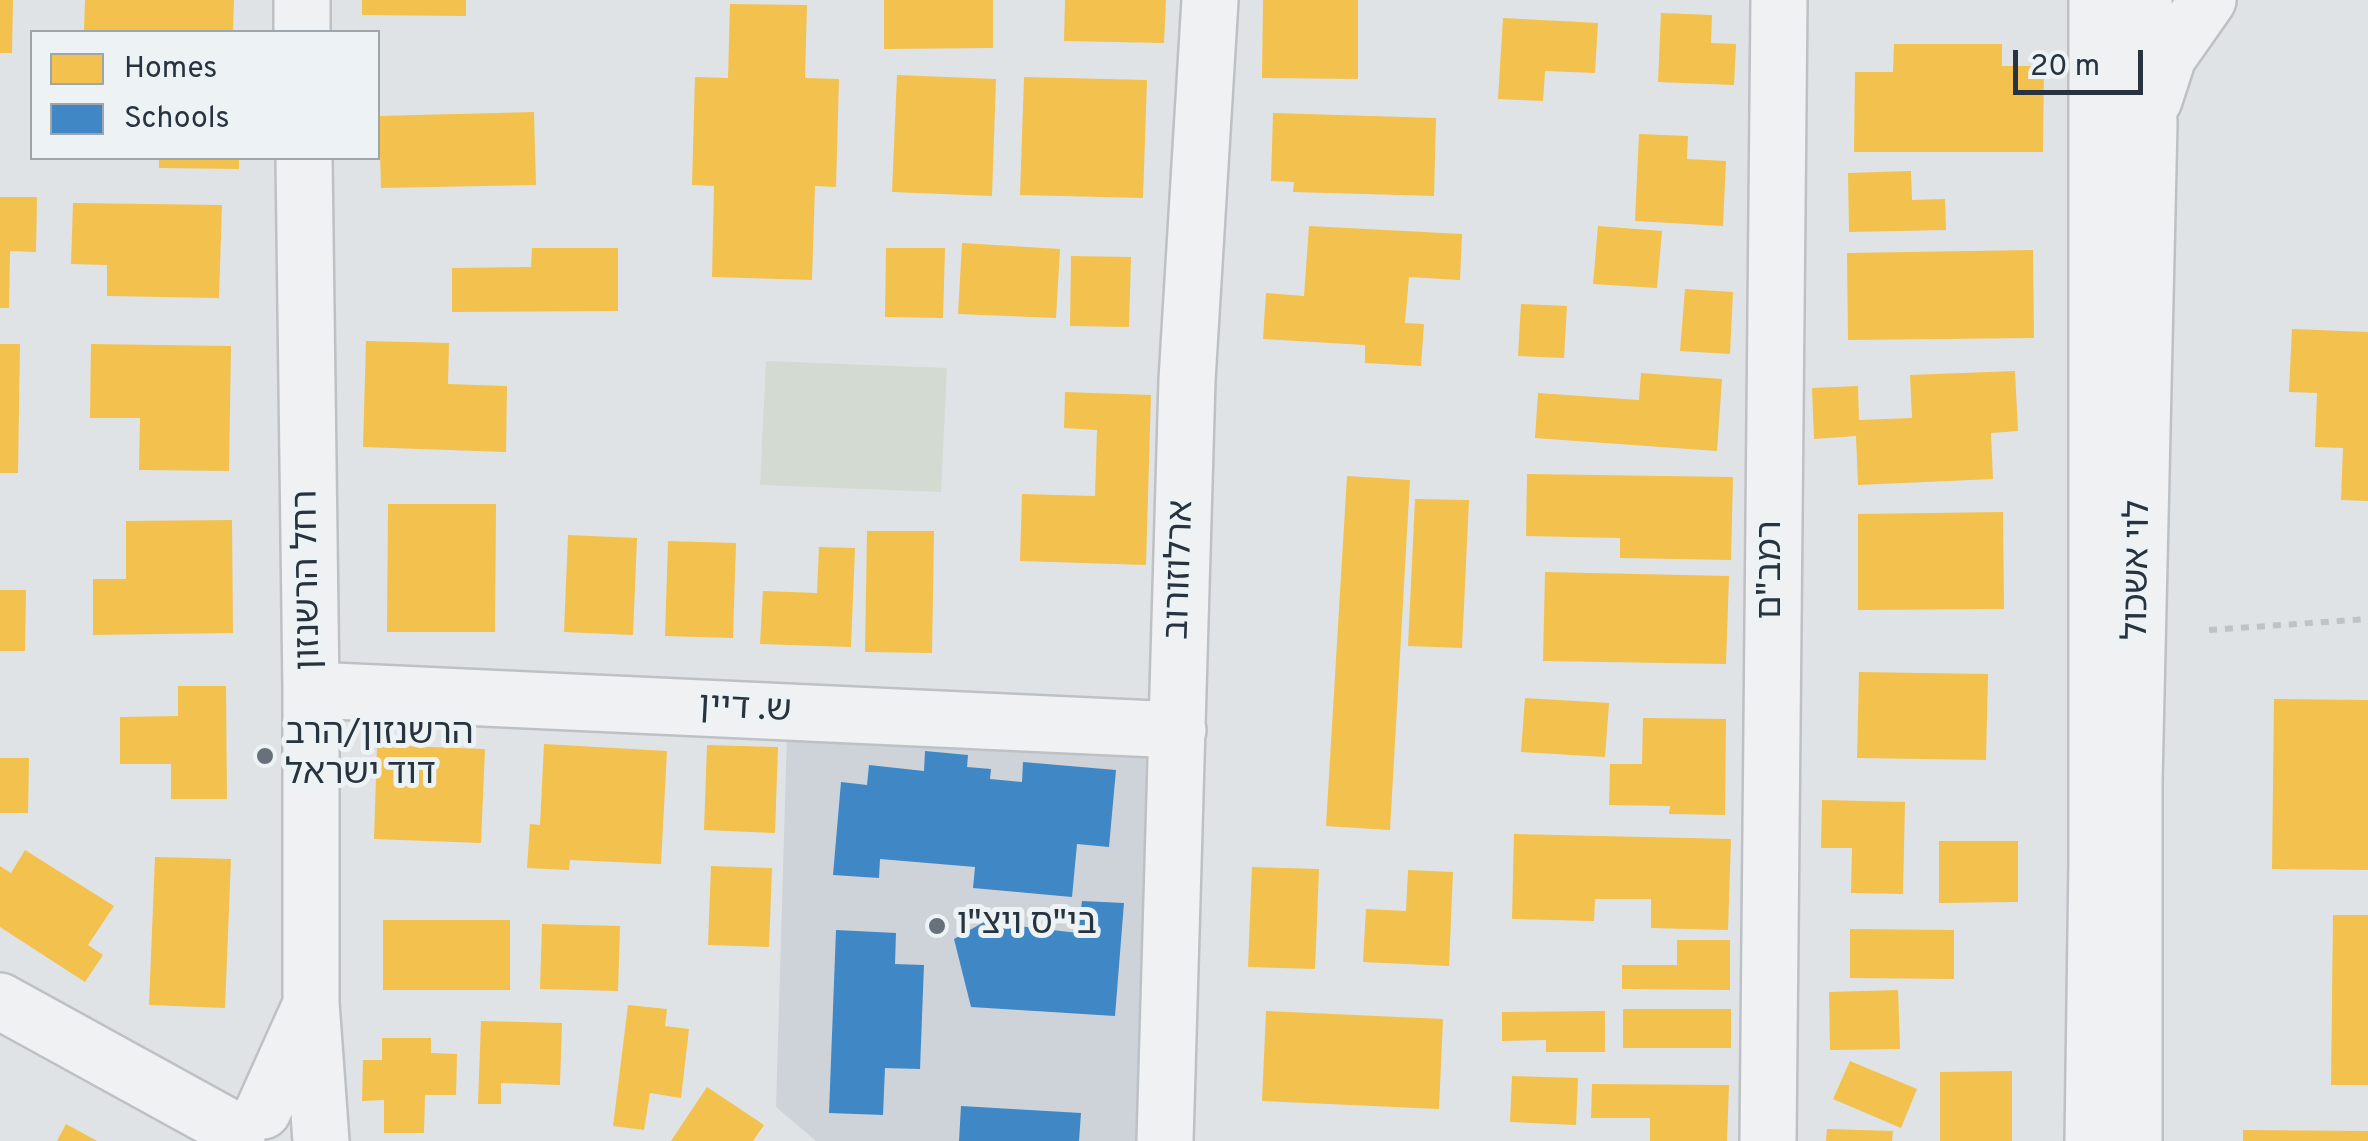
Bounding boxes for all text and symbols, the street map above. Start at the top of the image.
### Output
legend [30,30,380,160]
scale bar [2018,30,2148,92]
text: 20 m [2030,49,2100,86]
text: Homes [124,51,217,88]
text: Schools [124,101,230,138]
street label: רחל הרשנזון [287,489,333,671]
street label: לוי אשכול [2118,499,2162,641]
street label: ארלוזורוב [1159,500,1205,640]
street label: רמב"ם [1752,520,1794,620]
street label: ש. דיין [698,688,792,734]
place label: הרשנזון/הרב דוד ישראל [285,715,474,797]
marker: הרשנזון/הרב דוד ישראל [254,745,276,767]
place label: בי"ס ויצ"ו [957,905,1097,947]
marker: בי"ס ויצ"ו [926,915,948,937]

